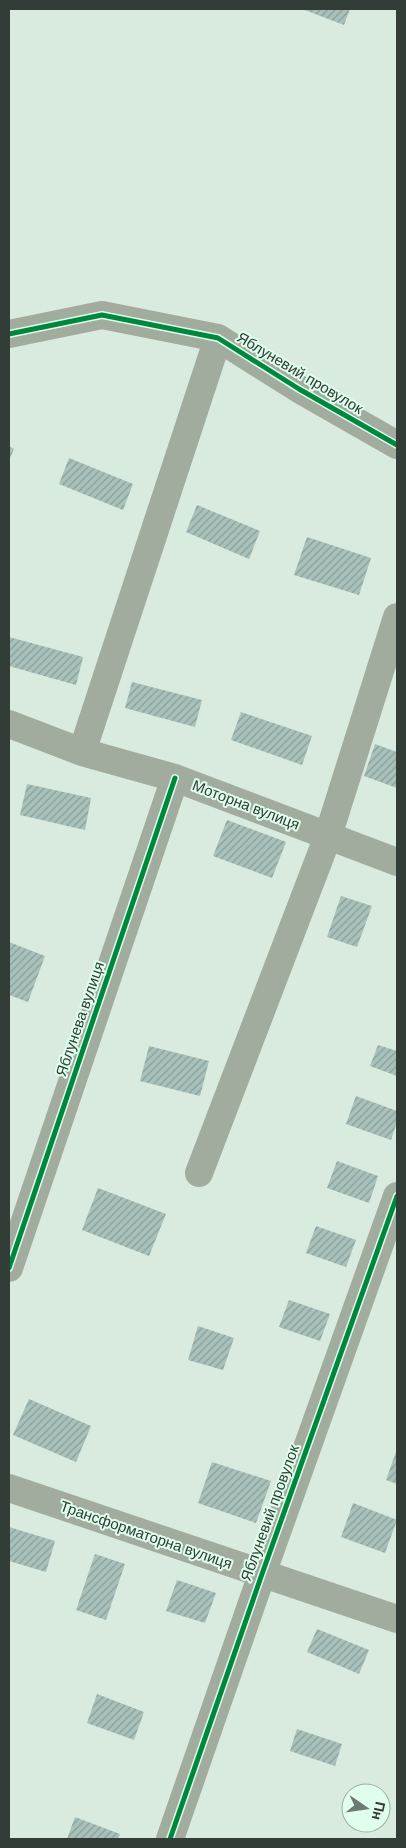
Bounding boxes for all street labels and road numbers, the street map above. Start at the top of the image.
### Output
street label: Яблуневий провулок [233,327,367,419]
street label: Моторна вулиця [190,775,302,835]
street label: Яблунева вулиця [51,959,109,1079]
street label: Яблуневий провулок [236,1442,304,1584]
street label: Трансформаторна вулиця [57,1496,235,1574]

